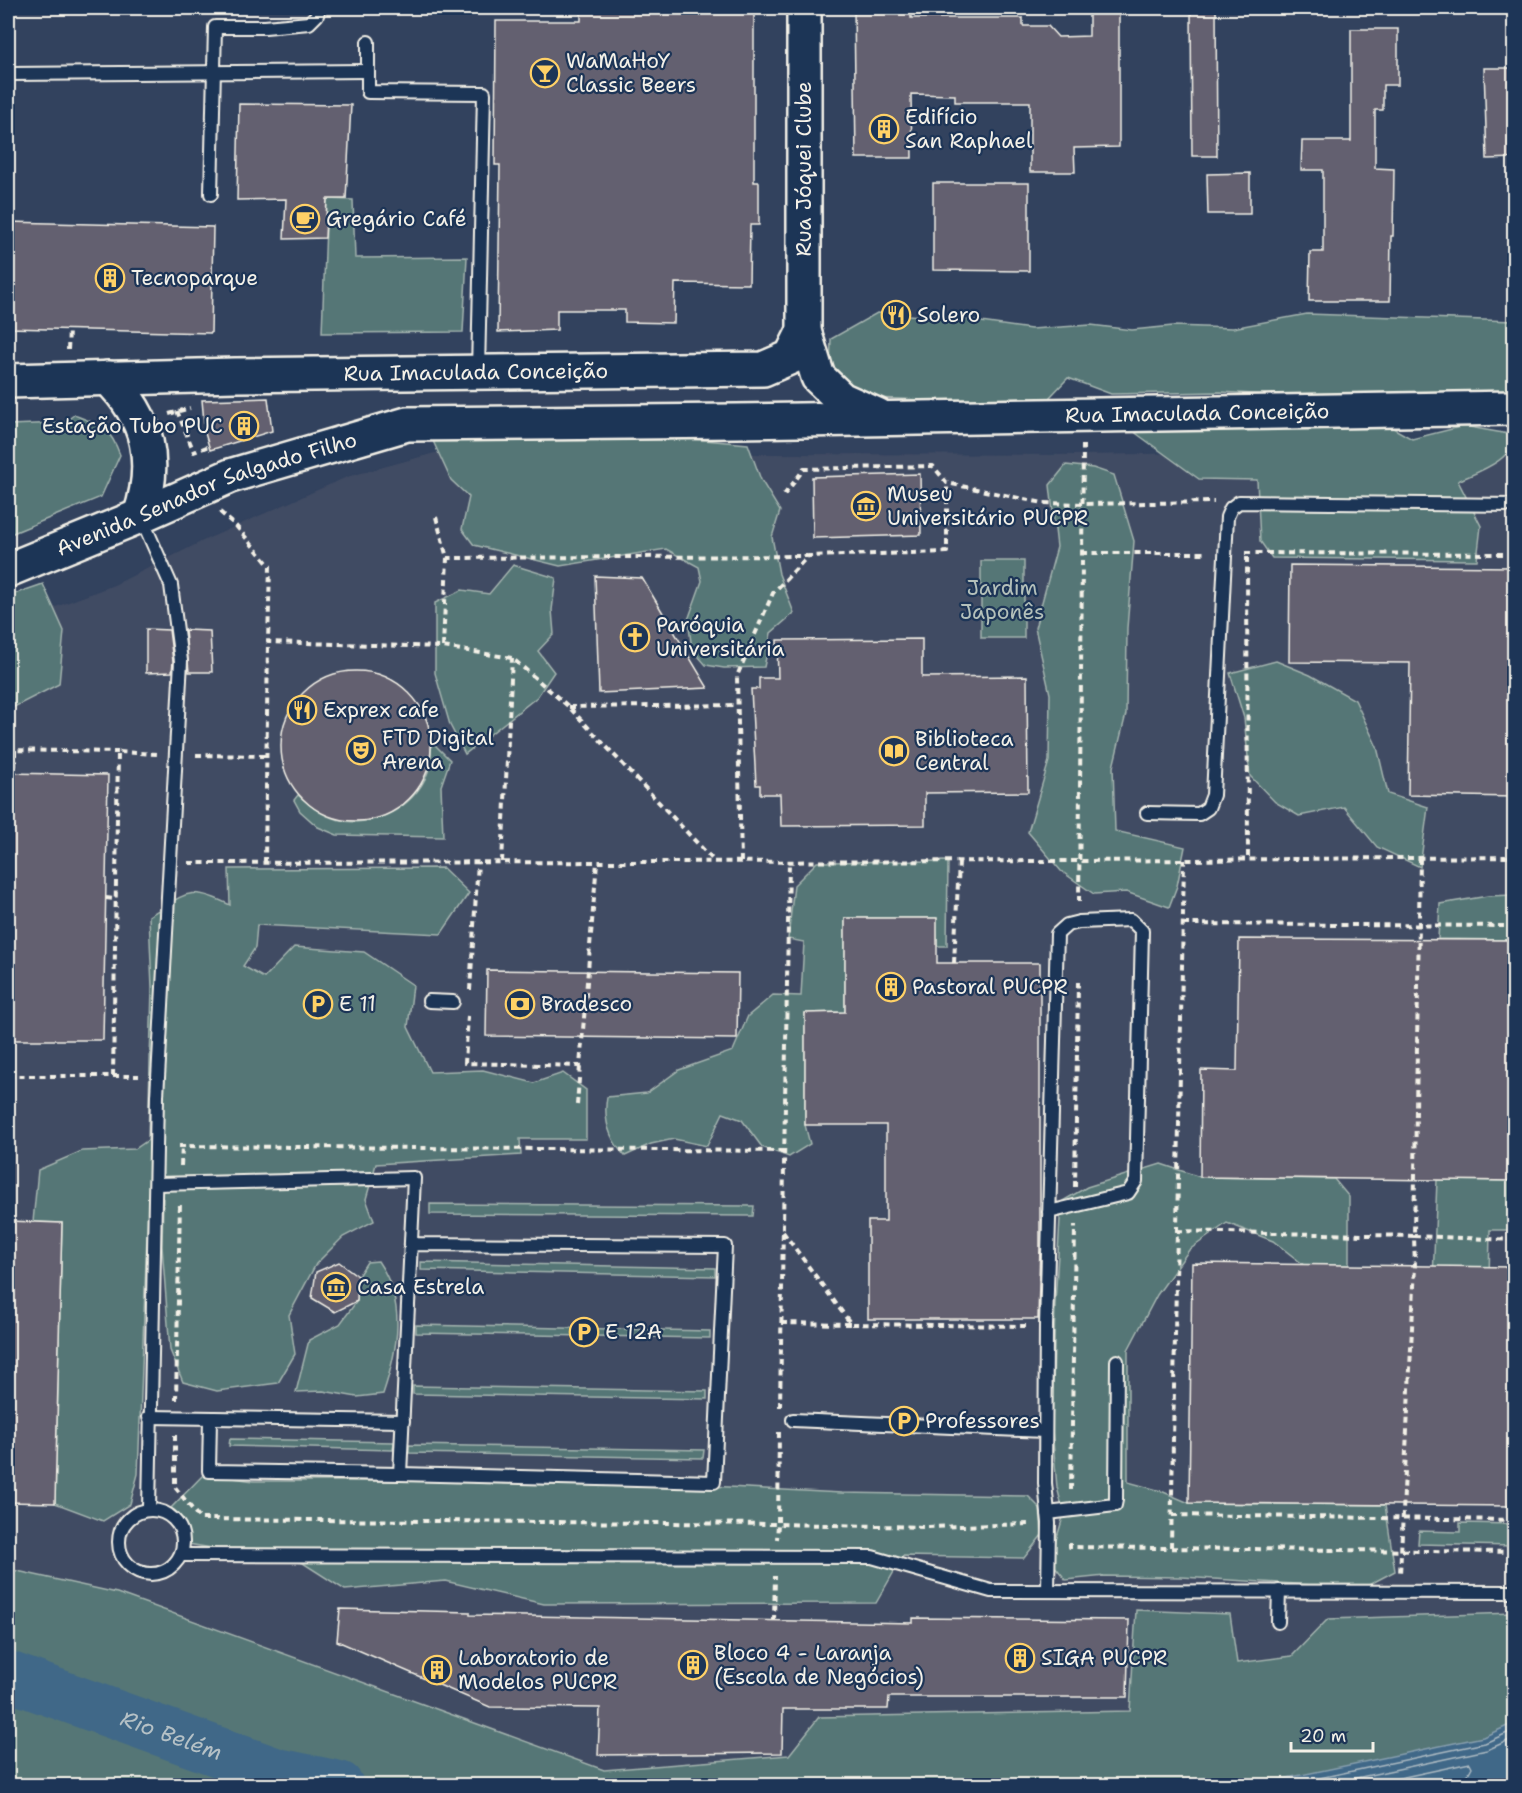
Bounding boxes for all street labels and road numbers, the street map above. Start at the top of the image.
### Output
street label: Rua Jóquei Clube [790,81,818,257]
street label: Rua Imaculada Conceição [344,357,608,388]
street label: Rua Imaculada Conceição [1065,397,1330,429]
street label: Avenida Senador Salgado Filho [52,426,360,563]

